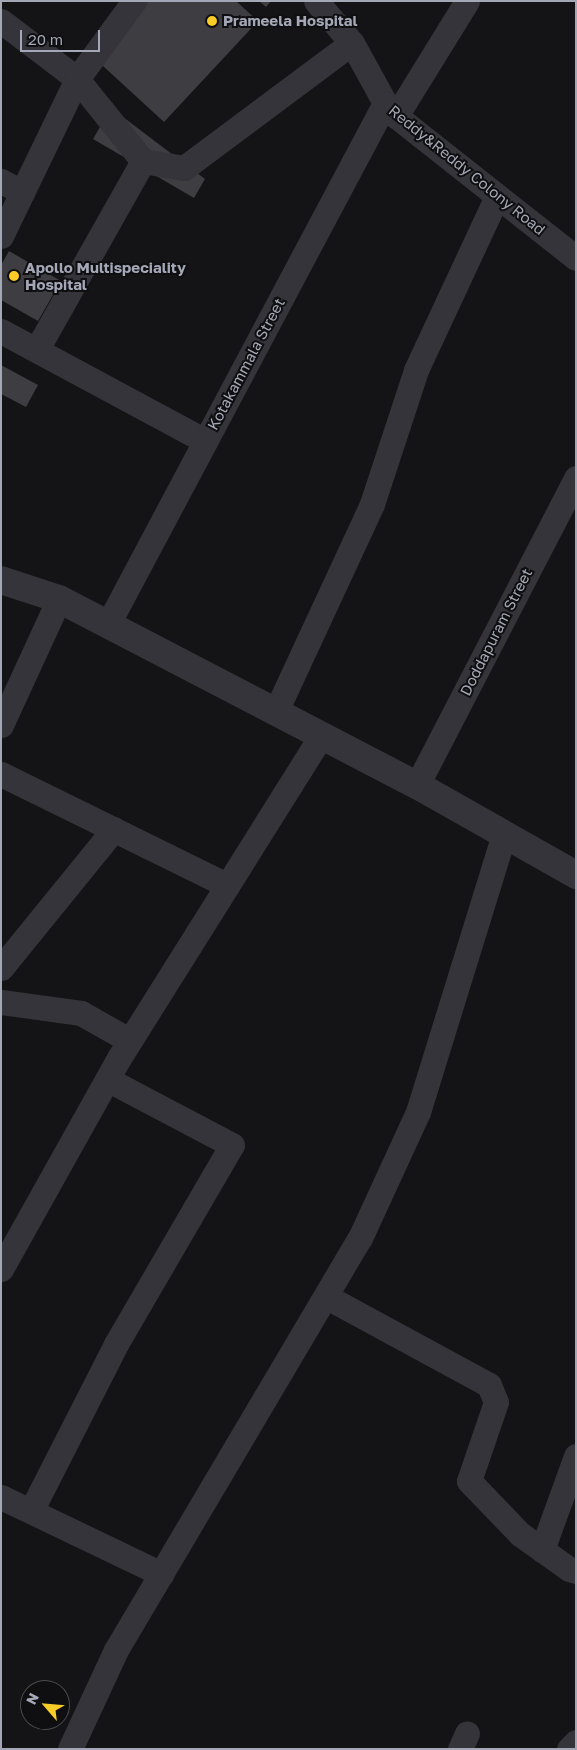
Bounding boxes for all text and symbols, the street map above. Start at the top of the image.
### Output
place label: Prameela Hospital [223,12,358,30]
marker: Prameela Hospital [205,14,219,28]
scale bar [22,20,102,52]
text: 20 m [28,30,63,48]
street label: Reddy&Reddy Colony Road [385,101,549,239]
place label: Apollo Multispeciality Hospital [25,258,186,293]
marker: Apollo Multispeciality Hospital [7,269,21,283]
street label: Kotakammala Street [204,295,288,433]
street label: Doddapuram Street [456,565,536,699]
north arrow [20,1680,70,1730]
text: N [22,1690,42,1707]

